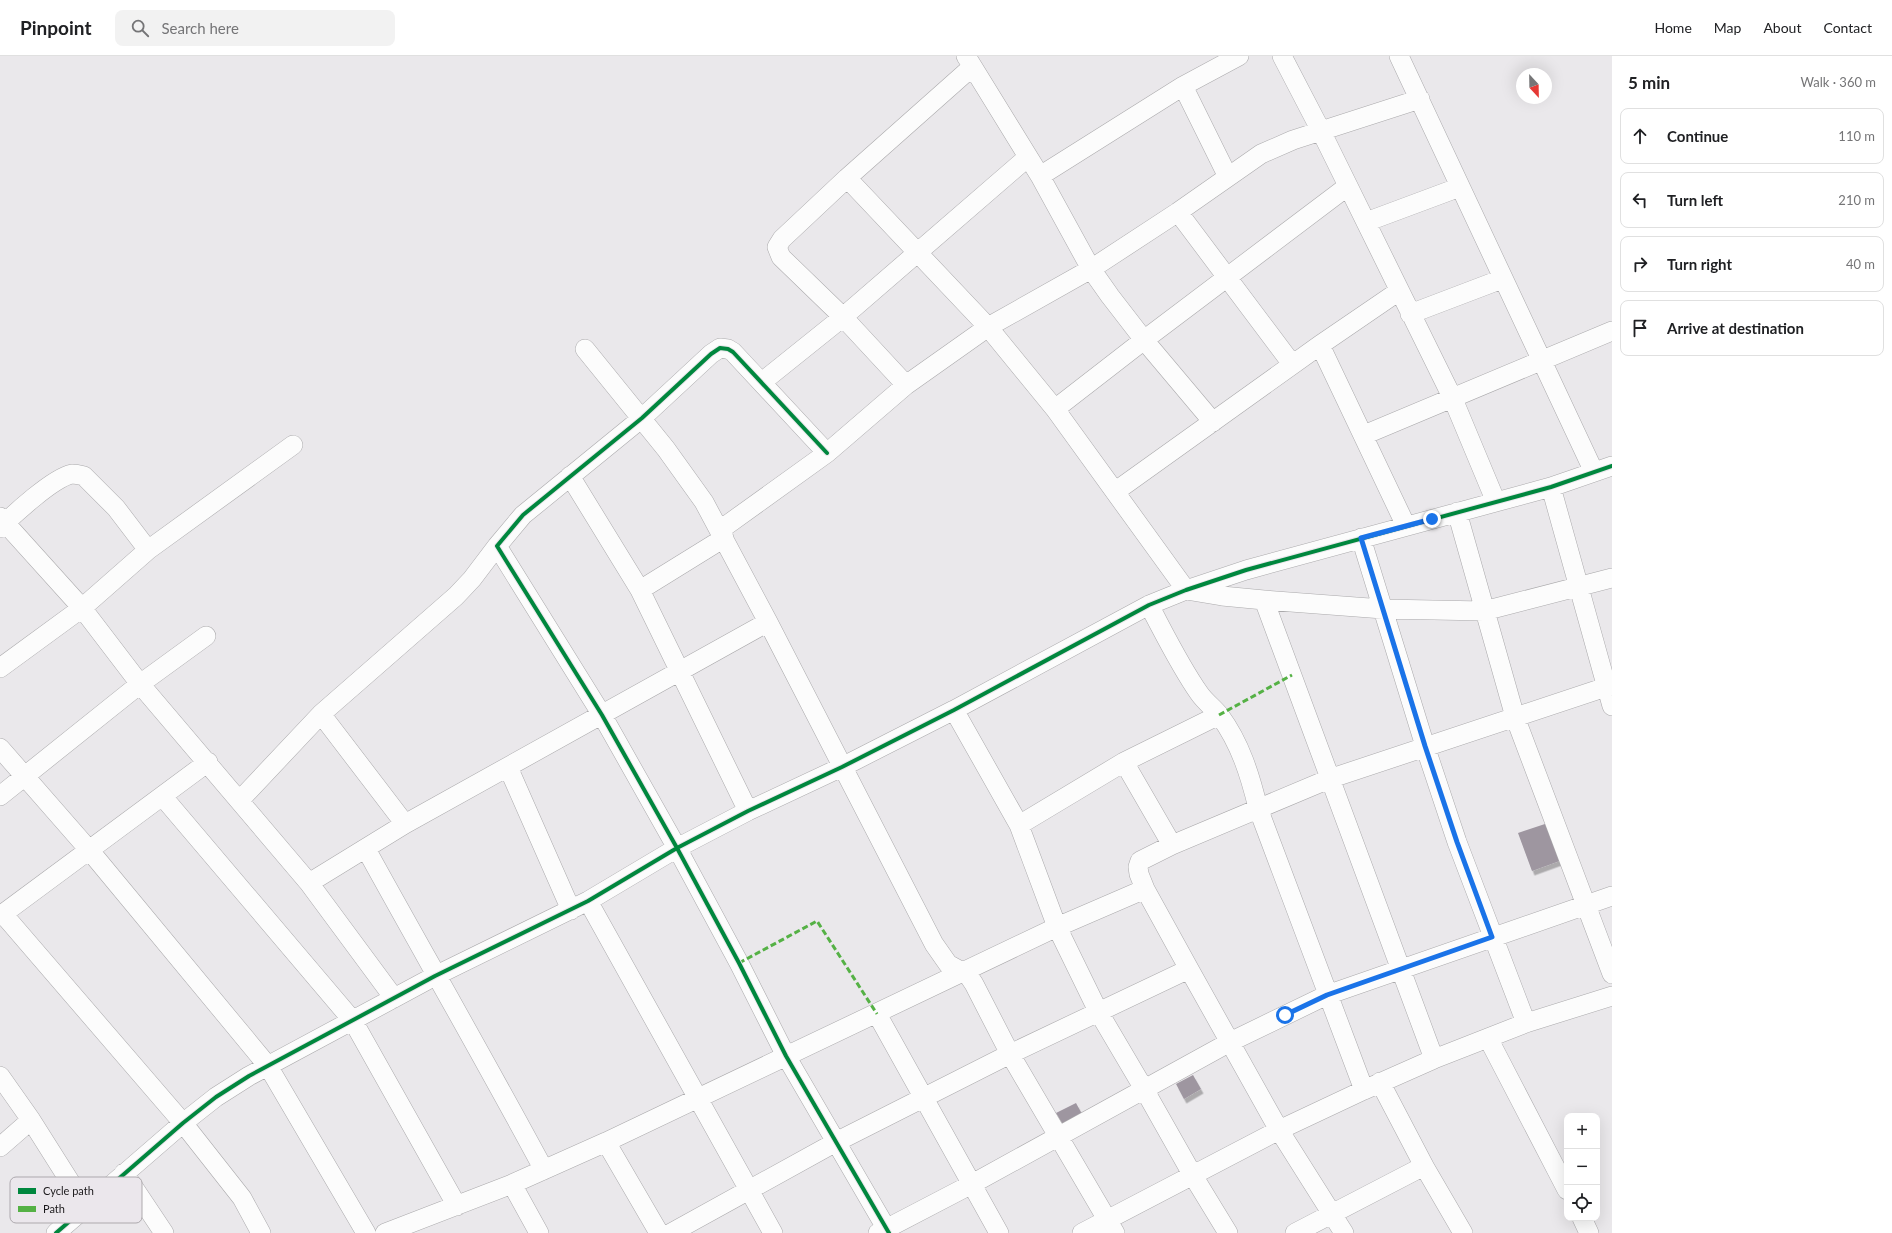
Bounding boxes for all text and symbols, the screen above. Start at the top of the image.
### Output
search box [115,10,395,46]
text: Pinpoint [20,16,91,39]
icon: search [129,17,151,39]
text: Search here [161,19,239,37]
text: Home [1654,19,1692,36]
text: Map [1714,19,1741,36]
text: About [1763,19,1801,36]
text: Contact [1823,19,1872,36]
north arrow [1516,68,1552,104]
text: 5 min [1628,72,1670,93]
text: Walk · 360 m [1800,74,1876,90]
icon: ahead [1629,125,1651,147]
text: Continue [1667,127,1728,145]
text: 110 m [1838,128,1875,144]
icon: left [1629,189,1651,211]
text: Turn left [1667,191,1723,209]
text: 210 m [1838,192,1875,208]
icon: right [1629,253,1651,275]
text: Turn right [1667,255,1732,273]
text: 40 m [1846,256,1875,272]
icon: arrive [1629,317,1651,339]
text: Arrive at destination [1667,319,1804,337]
route end [1423,510,1441,528]
route start [1276,1006,1294,1024]
map controls [1564,1113,1600,1221]
button: + [1564,1113,1600,1149]
button: − [1564,1149,1600,1185]
legend [10,1177,142,1223]
text: Cycle path [43,1184,94,1197]
button: locate [1564,1185,1600,1221]
text: Path [43,1202,65,1215]

